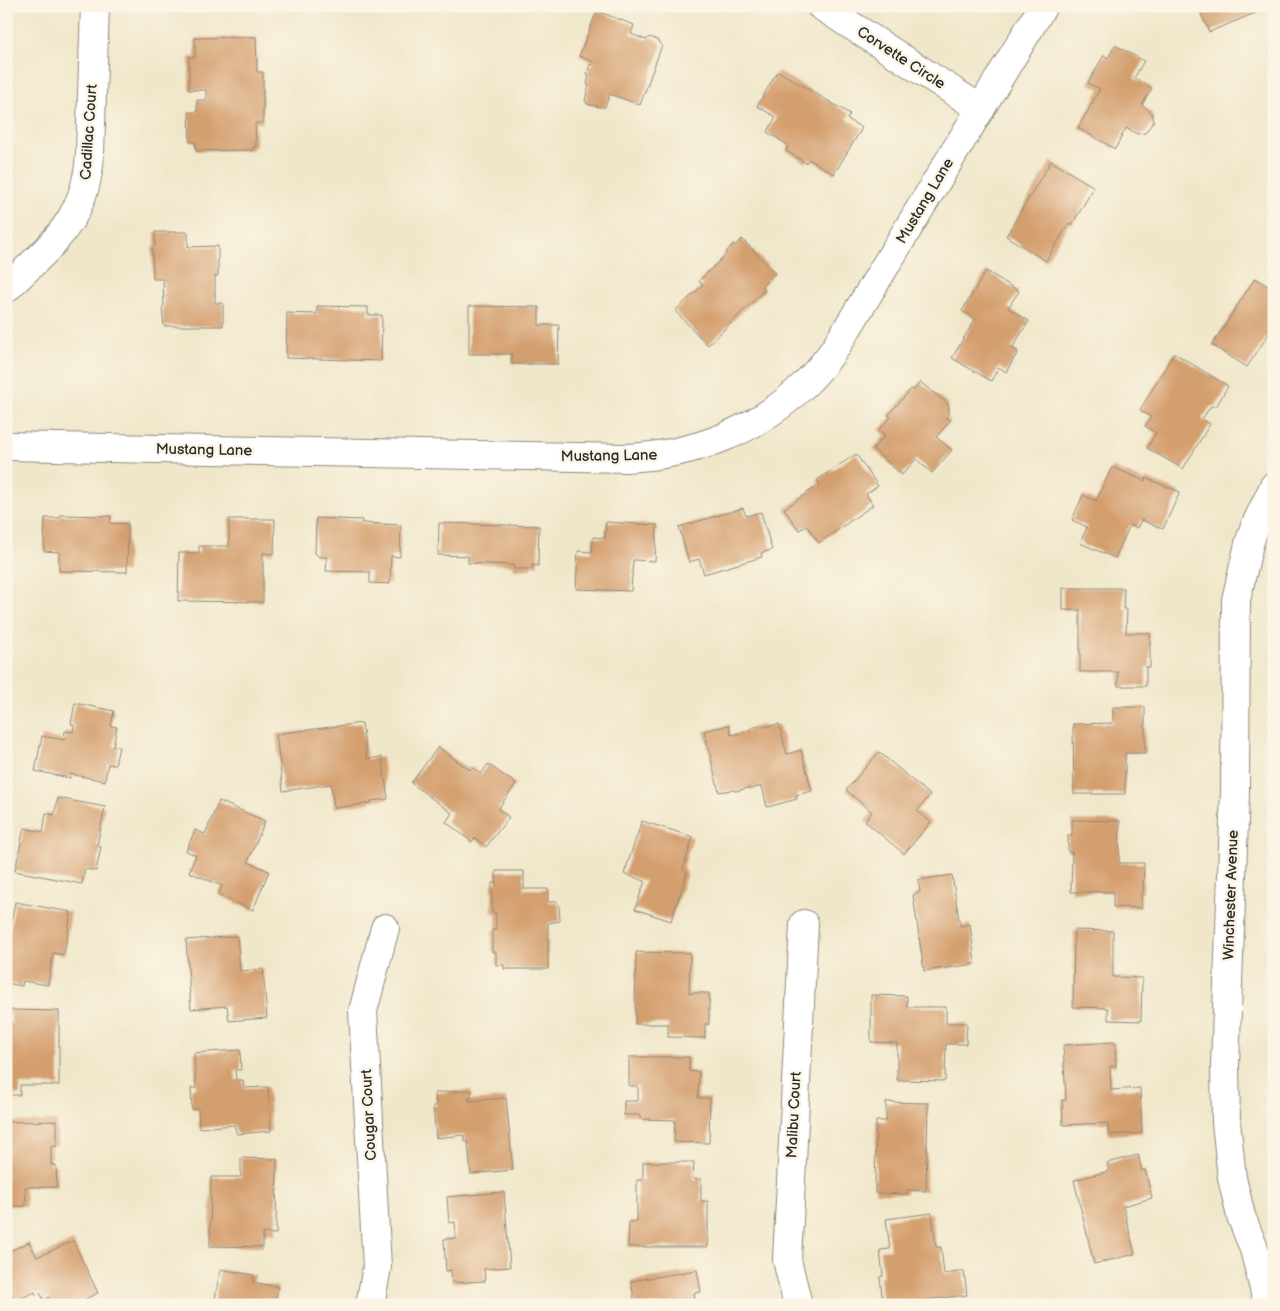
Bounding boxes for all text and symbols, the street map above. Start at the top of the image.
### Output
street label: Corvette Circle [853,22,949,94]
street label: Cadillac Court [76,83,102,181]
street label: Mustang Lane [892,155,958,247]
street label: Mustang Lane [156,440,253,460]
street label: Mustang Lane [561,446,658,466]
street label: Winchester Avenue [1219,829,1243,960]
street label: Cougar Court [357,1068,381,1161]
street label: Malibu Court [782,1071,806,1159]

